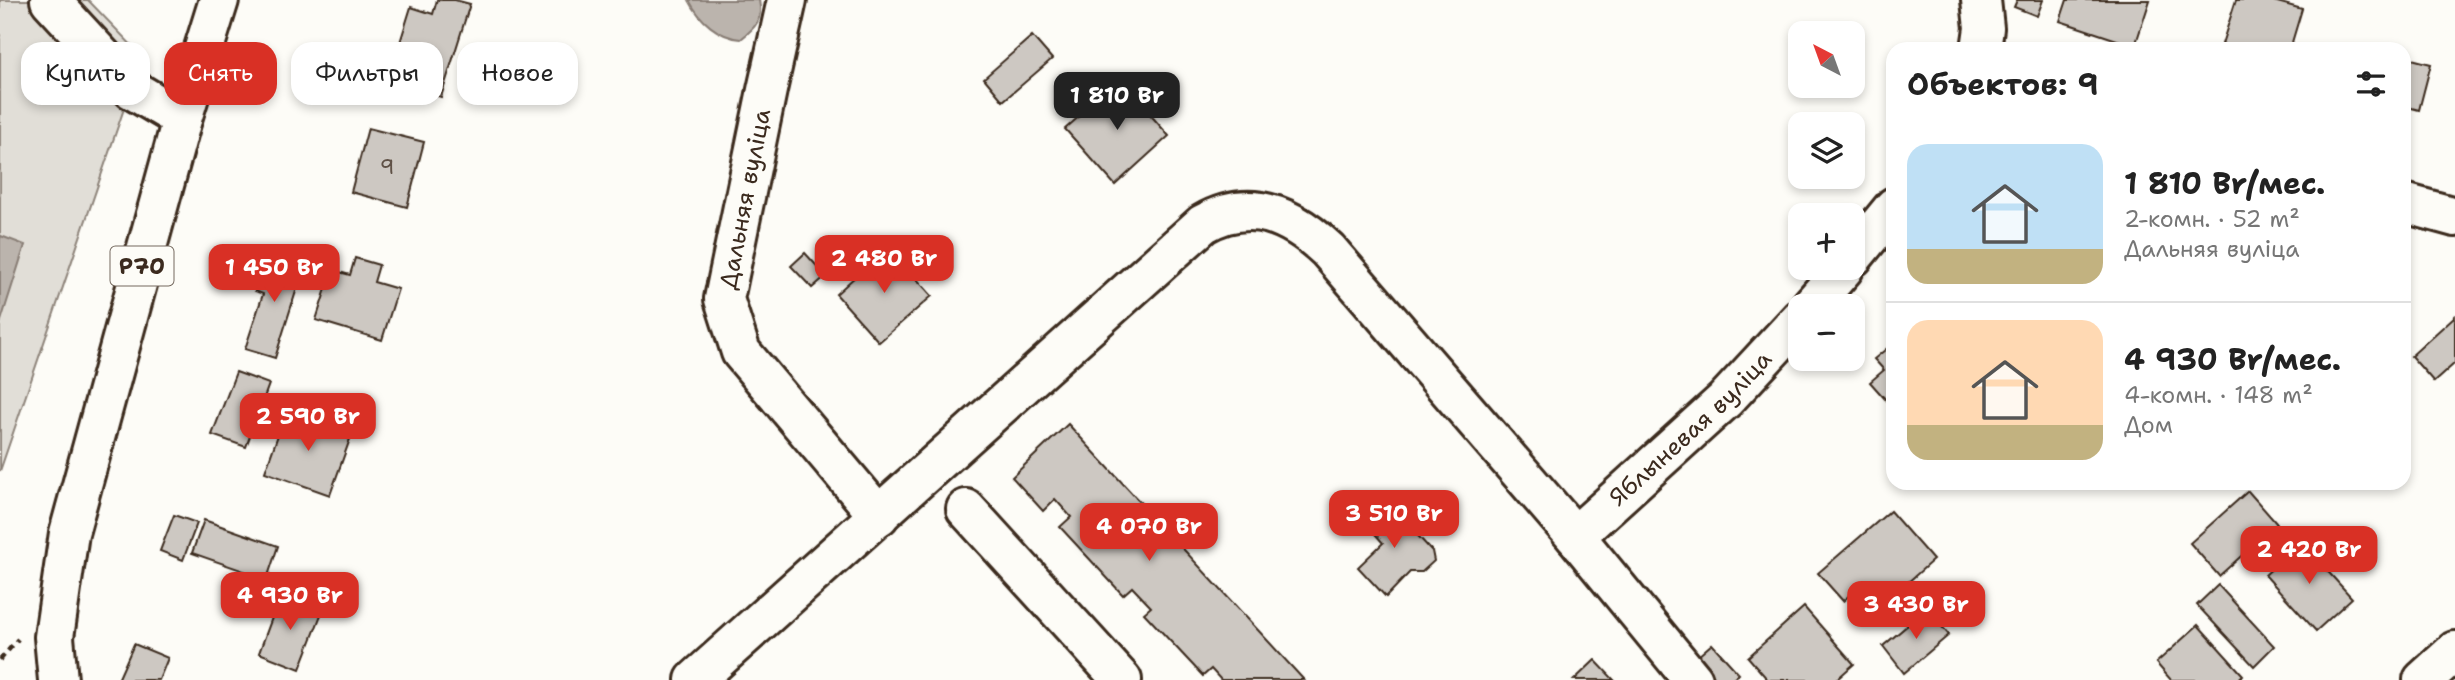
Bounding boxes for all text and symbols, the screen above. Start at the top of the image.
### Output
north arrow [1788,21,1866,98]
map controls [1788,21,1865,371]
chip: Купить [21,42,150,105]
chip: Снять [164,42,277,105]
chip: Фильтры [291,42,443,105]
chip: Новое [457,42,578,105]
text: Объектов: 9 [1907,64,2099,105]
icon: filters [2352,65,2390,103]
pin: 1 810 Br [1045,72,1189,132]
text: 1 810 Br [1070,80,1164,110]
street label: Дальняя вуліца [712,106,778,292]
button: layers [1788,112,1865,189]
house number: 9 [380,153,394,181]
text: 1 810 Br/мес. [2124,163,2325,204]
icon: home [1963,172,2047,256]
button: + [1788,203,1865,280]
text: 2-комн. · 52 m² [2124,204,2300,234]
text: Дальняя вуліца [2124,234,2300,264]
pin: 2 480 Br [812,236,956,295]
text: 2 480 Br [831,243,937,273]
pin: 1 450 Br [202,244,346,304]
road number: Р70 [110,246,174,286]
text: 1 450 Br [225,252,323,282]
button: − [1788,294,1865,371]
text: 4 930 Br/мес. [2124,339,2341,380]
street label: Яблыневая вуліца [1602,344,1779,513]
icon: home [1963,348,2047,432]
text: 4-комн. · 148 m² [2124,380,2313,410]
pin: 2 590 Br [236,393,380,453]
text: 2 590 Br [256,401,360,431]
text: Дом [2124,410,2173,440]
pin: 3 510 Br [1322,490,1466,550]
text: 3 510 Br [1345,498,1443,528]
pin: 4 070 Br [1077,504,1221,563]
text: 4 070 Br [1096,511,1202,541]
pin: 2 420 Br [2237,526,2381,586]
text: 2 420 Br [2256,534,2362,564]
pin: 4 930 Br [218,572,362,632]
text: 4 930 Br [237,580,343,610]
pin: 3 430 Br [1844,582,1988,641]
text: 3 430 Br [1863,589,1969,619]

